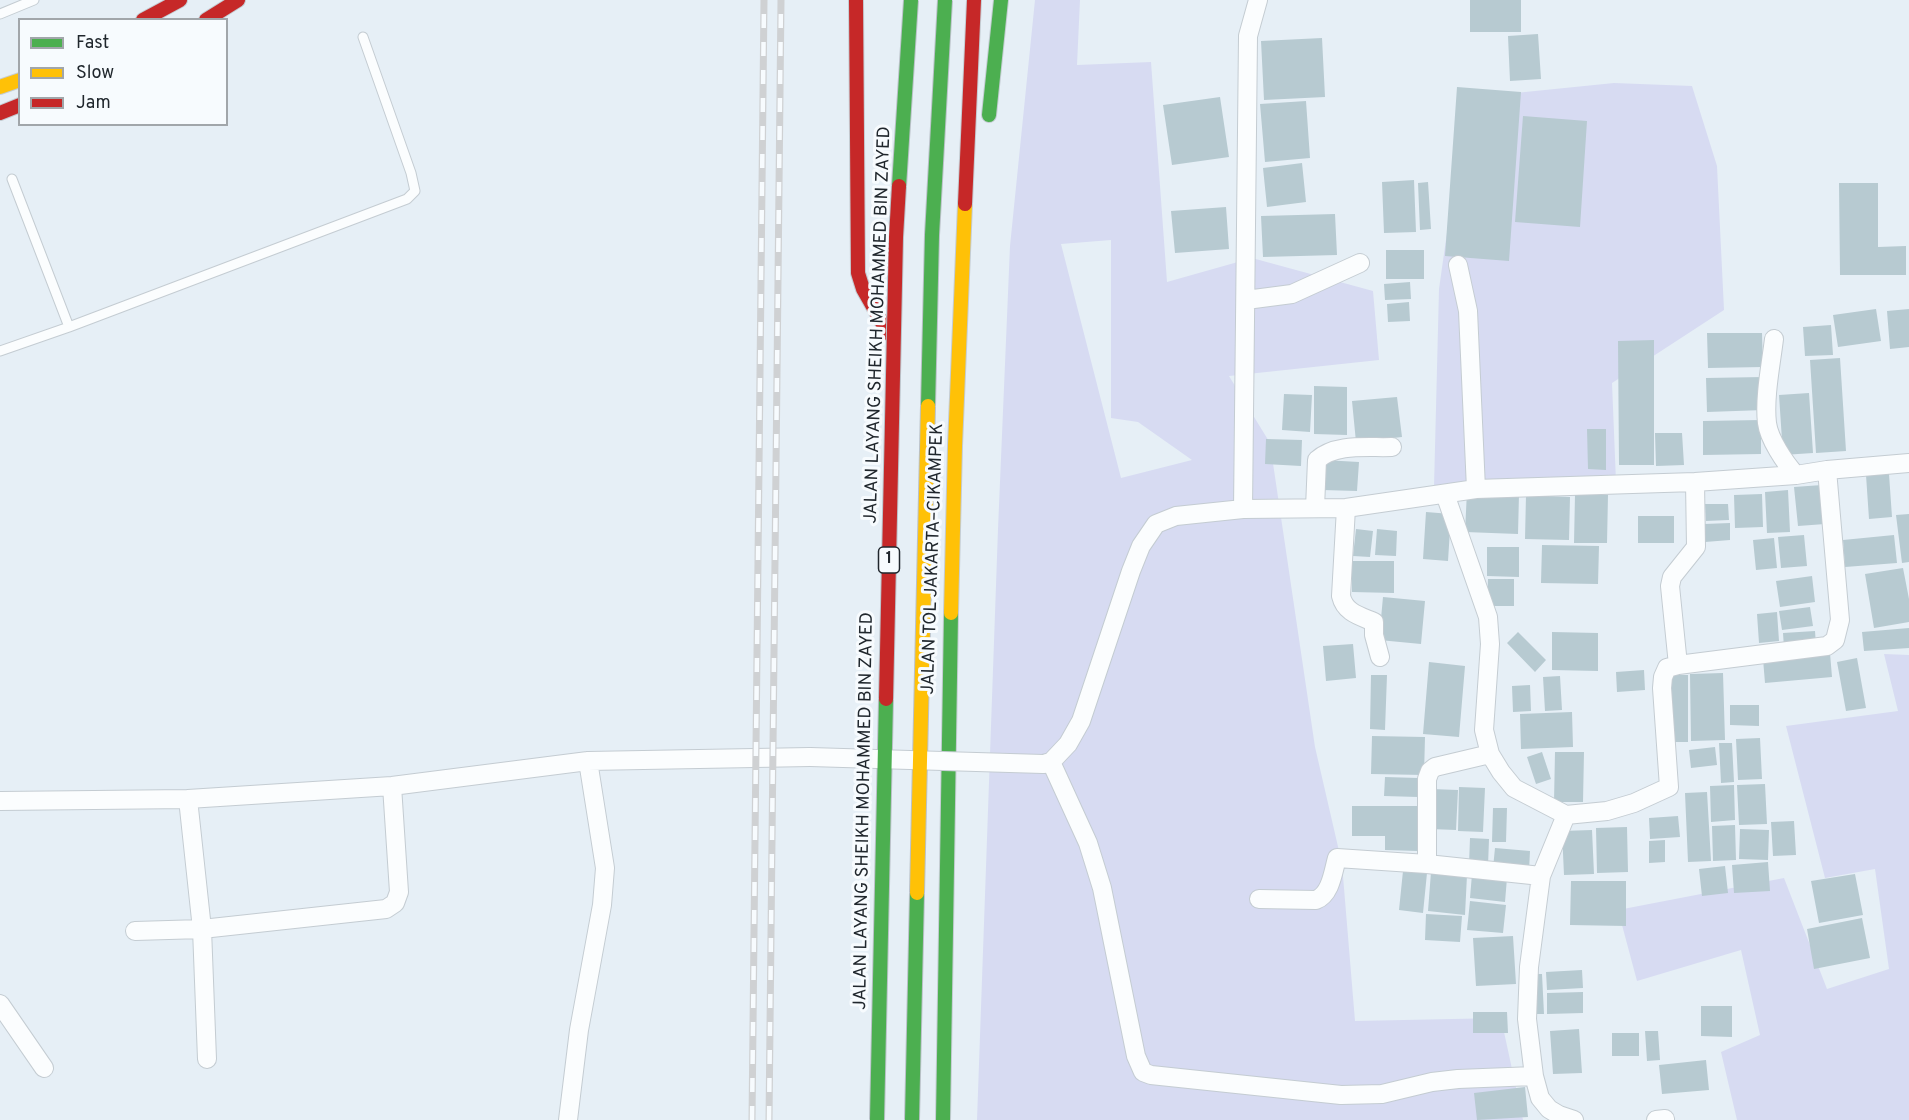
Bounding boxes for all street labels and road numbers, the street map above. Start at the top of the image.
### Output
street label: JALAN LAYANG SHEIKH MOHAMMED BIN ZAYED [861,126,897,524]
street label: JALAN TOL JAKARTA–CIKAMPEK [918,423,950,695]
road number: 1 [878,547,900,573]
street label: JALAN LAYANG SHEIKH MOHAMMED BIN ZAYED [851,612,879,1010]

